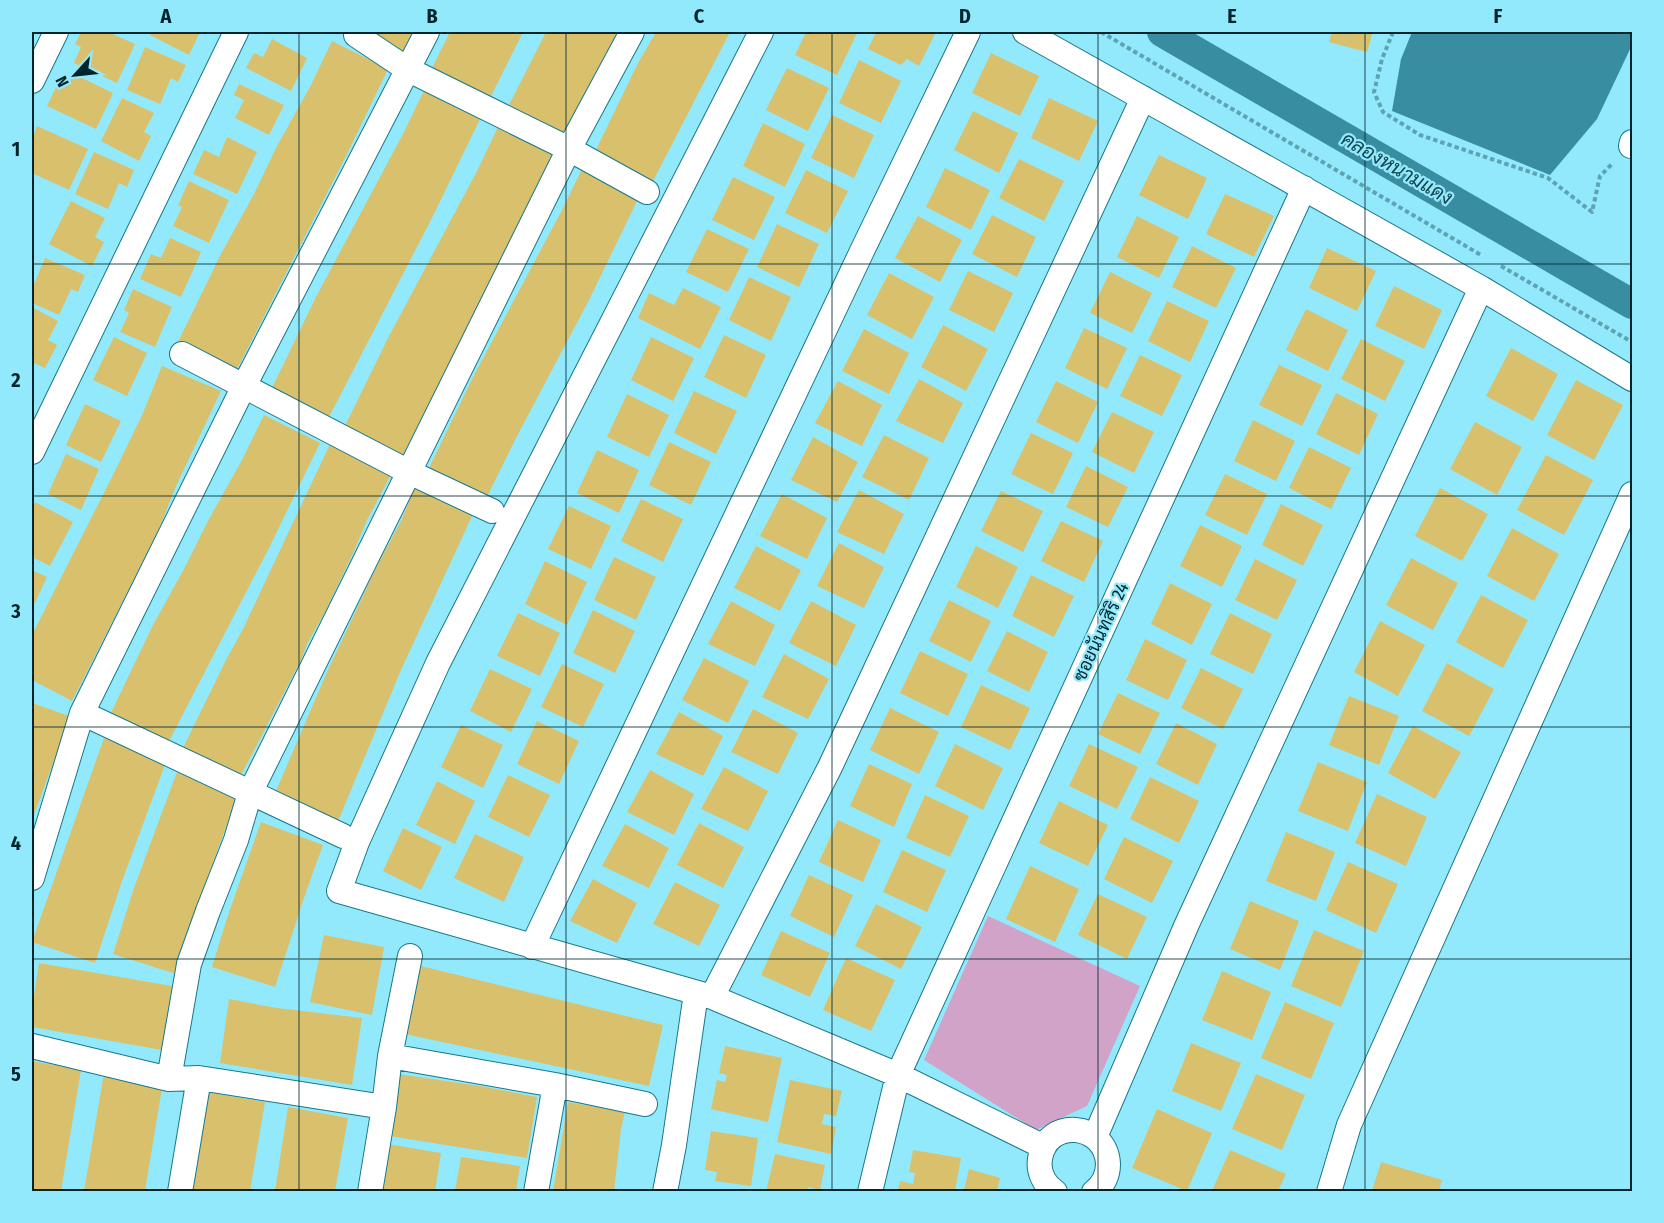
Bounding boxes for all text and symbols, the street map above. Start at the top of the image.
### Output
text: A [160,4,173,28]
text: B [426,4,438,28]
text: C [694,4,705,28]
text: D [959,4,971,28]
text: E [1227,4,1237,28]
text: F [1494,4,1503,28]
north arrow [45,45,105,105]
text: N [51,73,73,90]
water label: คลองหนามแดง [1337,127,1457,209]
text: 1 [12,137,20,161]
text: 2 [10,368,21,392]
street label: ซอยนันทสิริ 24 [1069,579,1134,685]
text: 3 [10,599,21,623]
text: 4 [11,831,21,855]
text: 5 [11,1062,21,1086]

